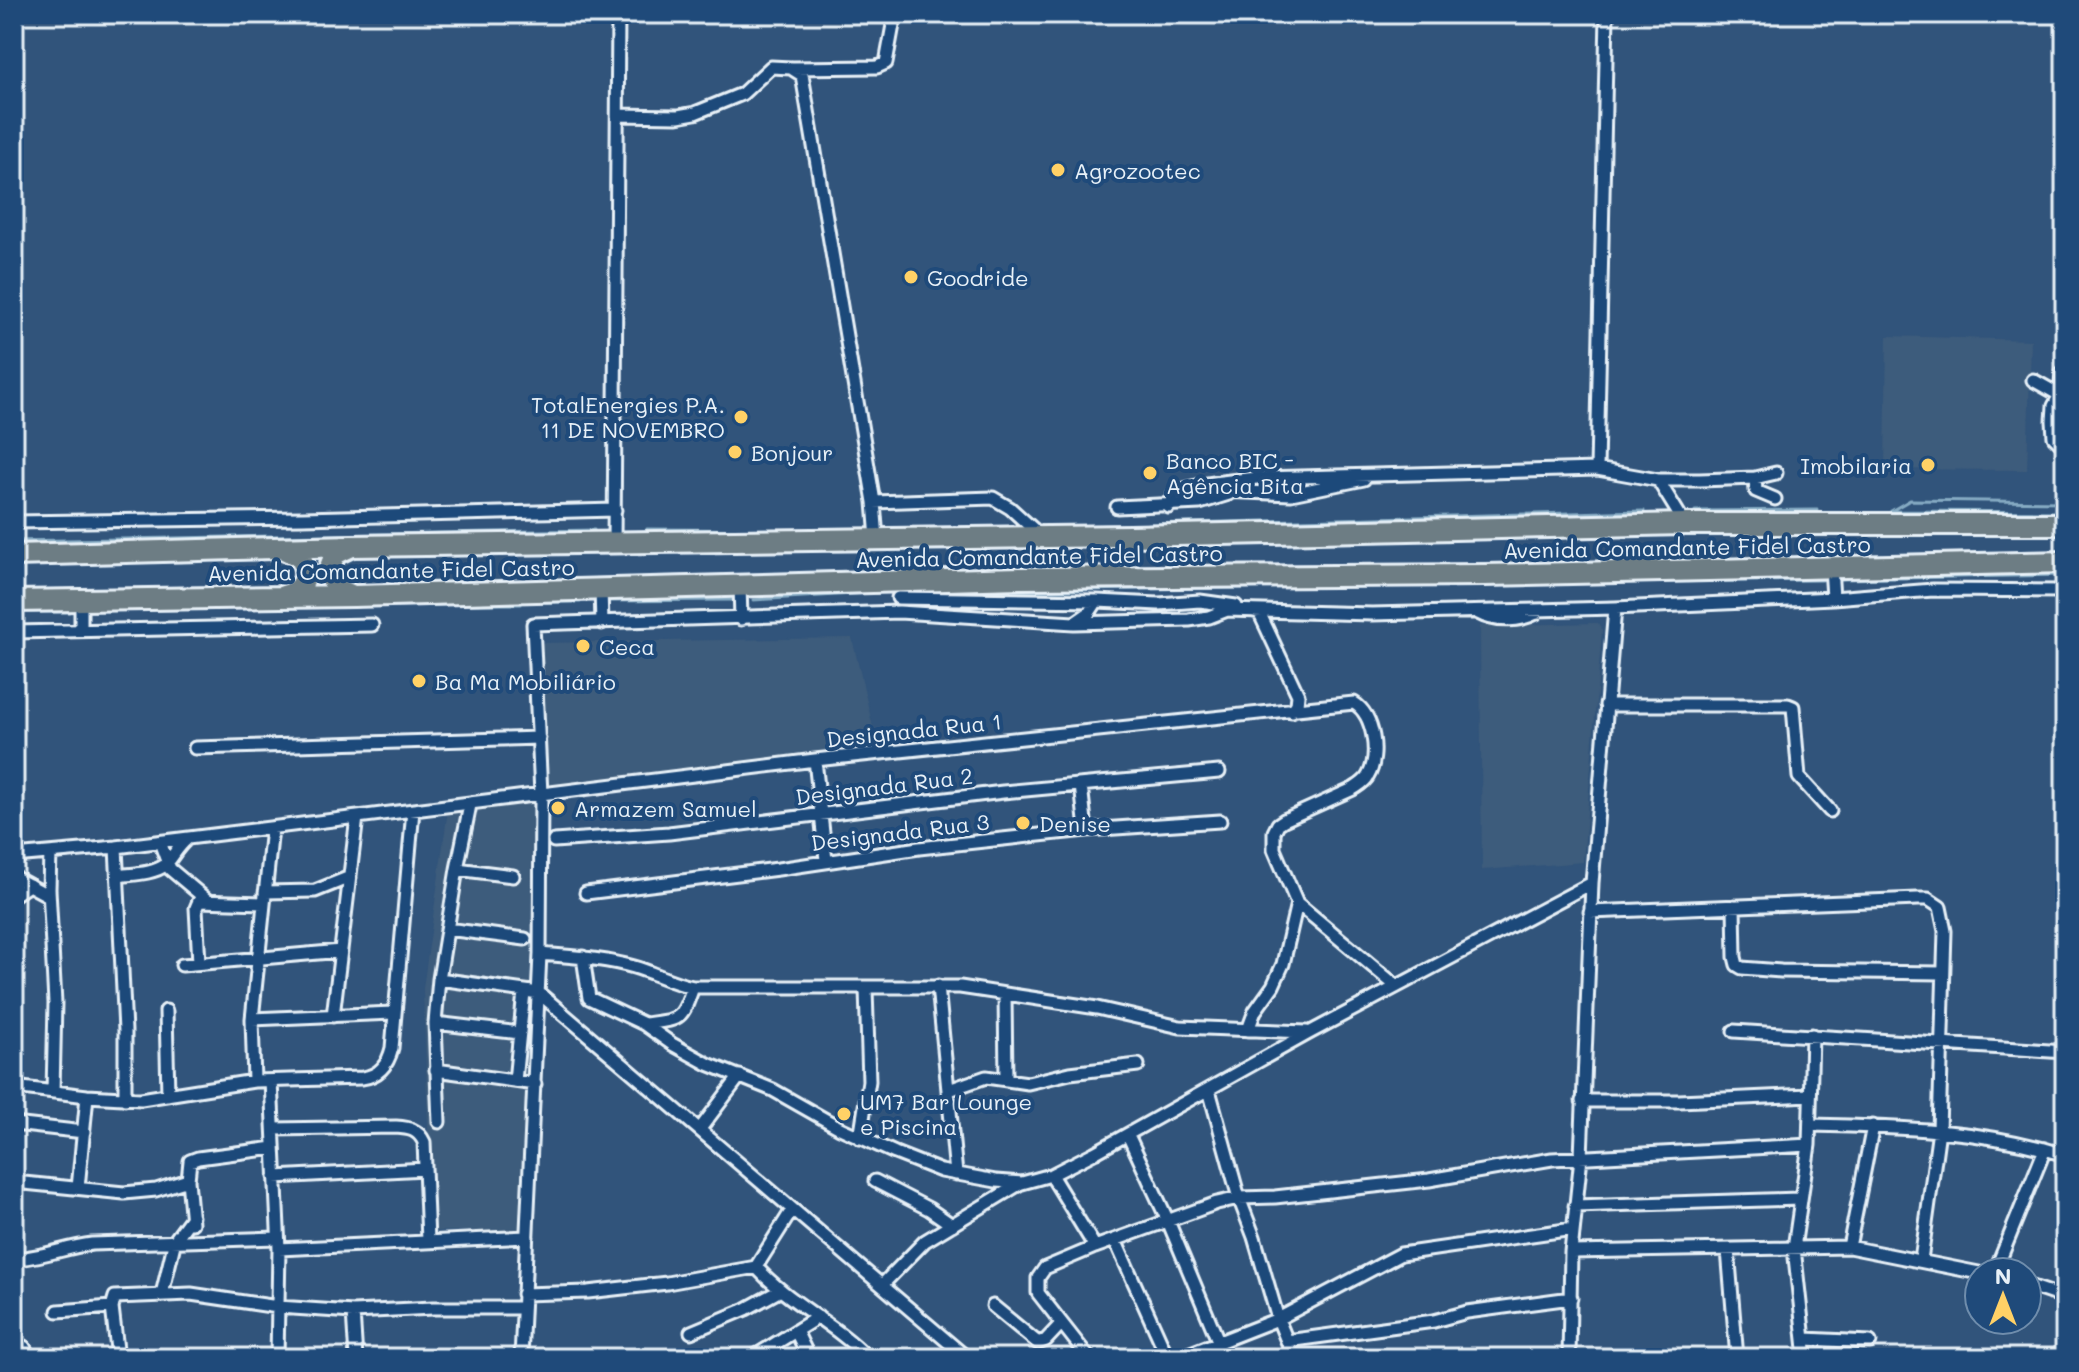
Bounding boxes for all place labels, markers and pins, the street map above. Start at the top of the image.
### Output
place label: Agrozootec [1074,156,1201,185]
marker: Agrozootec [1049,161,1067,179]
place label: Goodride [927,263,1029,292]
marker: Goodride [902,268,920,286]
place label: TotalEnergies P.A. 11 DE NOVEMBRO [531,390,725,444]
marker: TotalEnergies P.A. 11 DE NOVEMBRO [732,408,750,426]
place label: Bonjour [751,438,833,467]
marker: Bonjour [726,443,744,461]
place label: Banco BIC - Agência Bita [1166,446,1304,500]
place label: Imobilaria [1800,451,1912,480]
marker: Imobilaria [1919,456,1937,474]
marker: Banco BIC - Agência Bita [1141,464,1159,482]
place label: Ceca [599,632,655,661]
marker: Ceca [574,637,592,655]
place label: Ba Ma Mobiliário [435,667,616,696]
marker: Ba Ma Mobiliário [410,672,428,690]
place label: Armazem Samuel [574,794,757,823]
marker: Armazem Samuel [549,799,567,817]
place label: Denise [1039,809,1111,838]
marker: Denise [1014,814,1032,832]
place label: UM7 Bar Lounge e Piscina [860,1087,1032,1141]
marker: UM7 Bar Lounge e Piscina [835,1105,853,1123]

